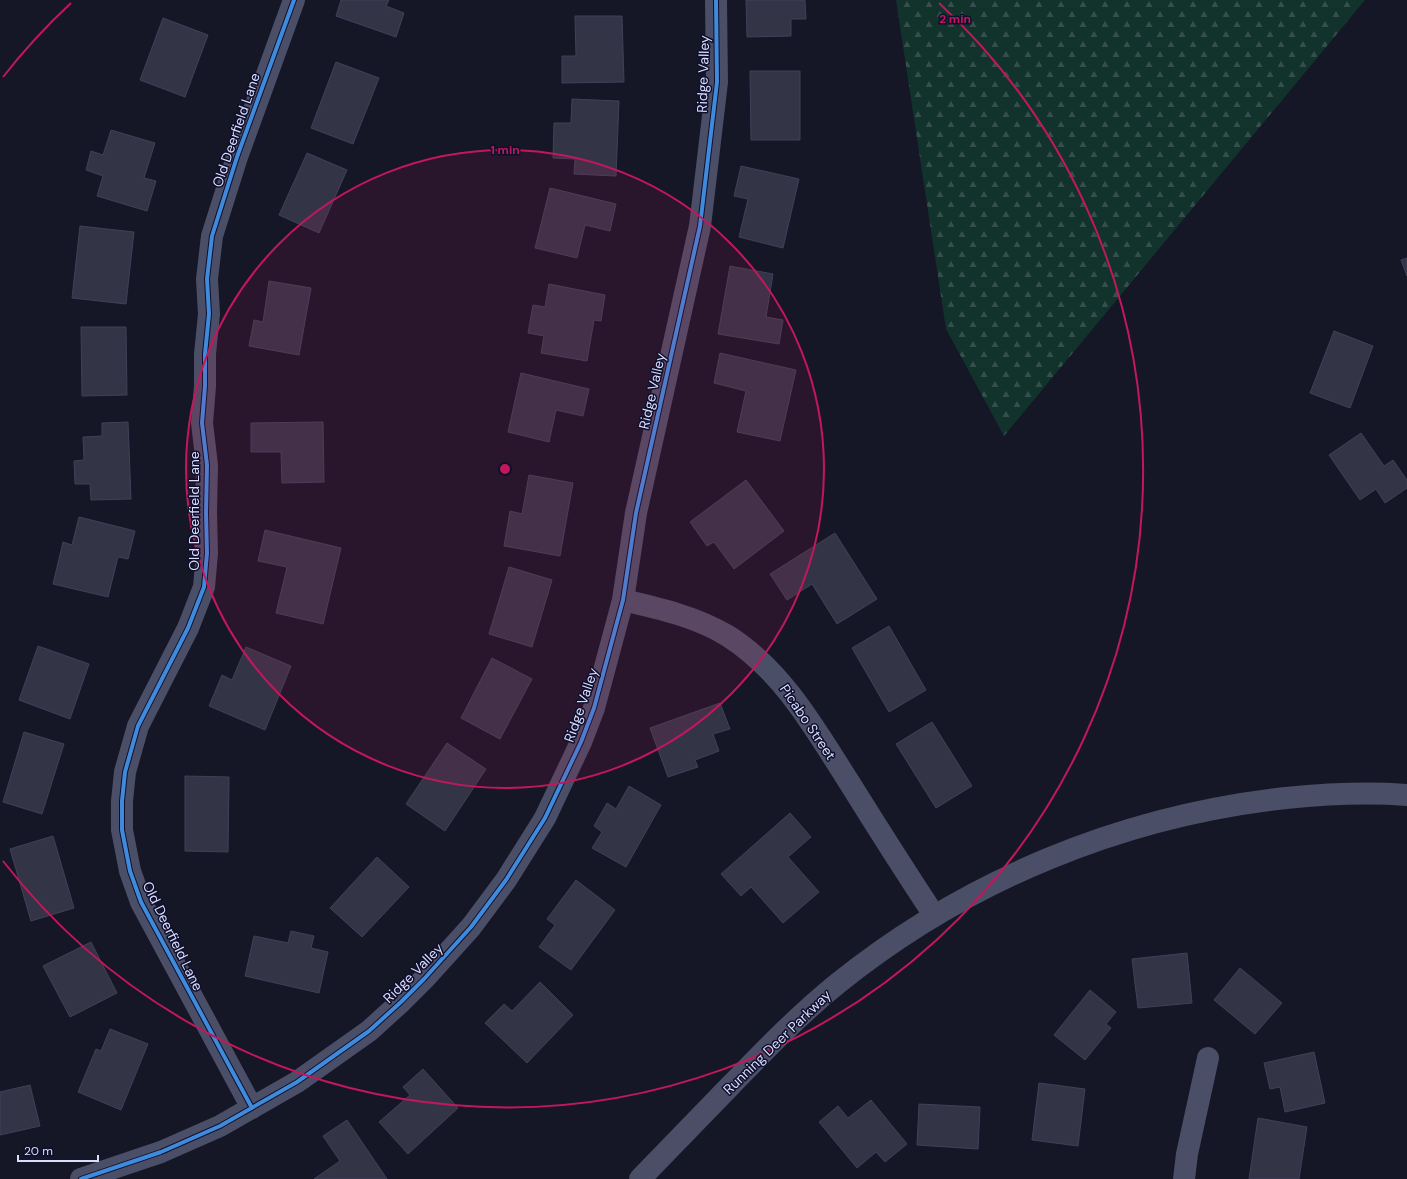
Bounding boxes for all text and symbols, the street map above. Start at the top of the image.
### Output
text: 2 min [939,11,971,27]
street label: Ridge Valley [693,35,713,113]
street label: Old Deerfield Lane [208,70,264,189]
text: 1 min [490,142,520,158]
street label: Ridge Valley [635,351,670,431]
street label: Old Deerfield Lane [185,451,203,571]
centre of rings [498,462,512,476]
street label: Ridge Valley [560,665,602,745]
street label: Picabo Street [776,681,840,763]
street label: Old Deerfield Lane [139,878,207,994]
street label: Ridge Valley [379,939,447,1007]
street label: Running Deer Parkway [719,986,835,1098]
scale bar [18,1137,98,1163]
text: 20 m [24,1143,53,1159]

